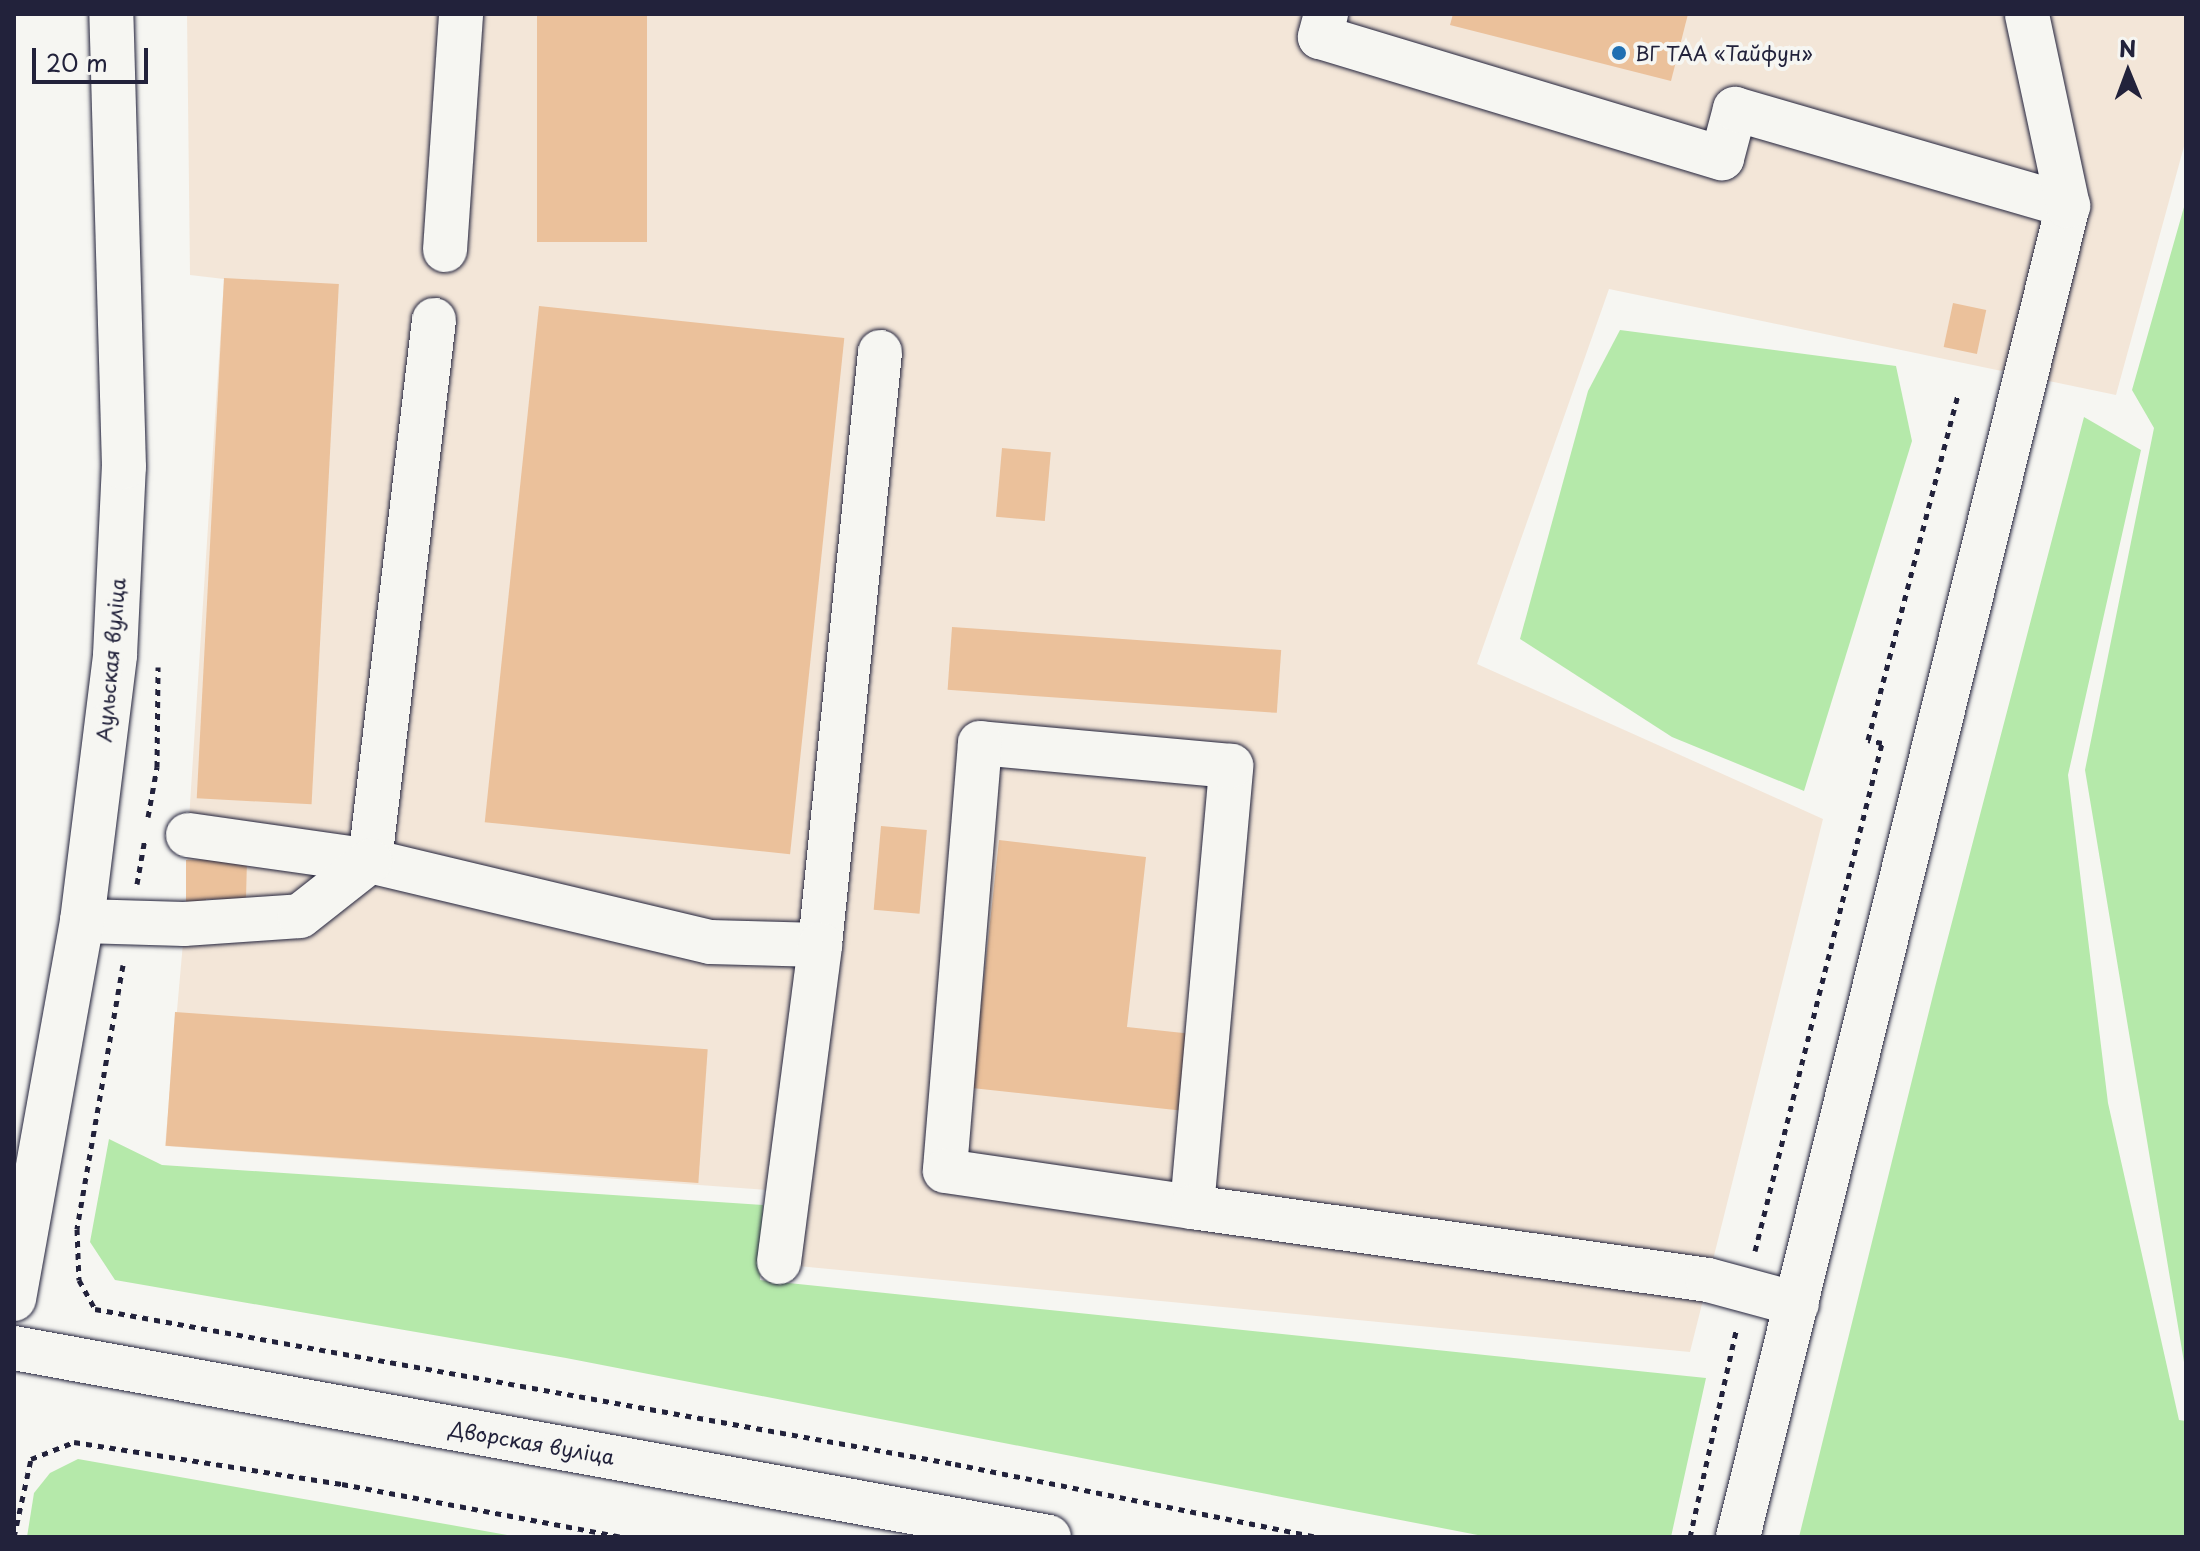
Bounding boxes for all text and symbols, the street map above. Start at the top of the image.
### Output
text: N [2119,31,2137,64]
scale bar [36,32,152,82]
north arrow [2088,32,2168,112]
place label: ВГ ТАА «Тайфун» [1635,41,1812,65]
text: 20 m [46,44,108,80]
marker: ВГ ТАА «Тайфун» [1610,44,1628,62]
street label: Аульская вуліца [92,576,130,744]
street label: Дворская вуліца [447,1417,617,1469]

